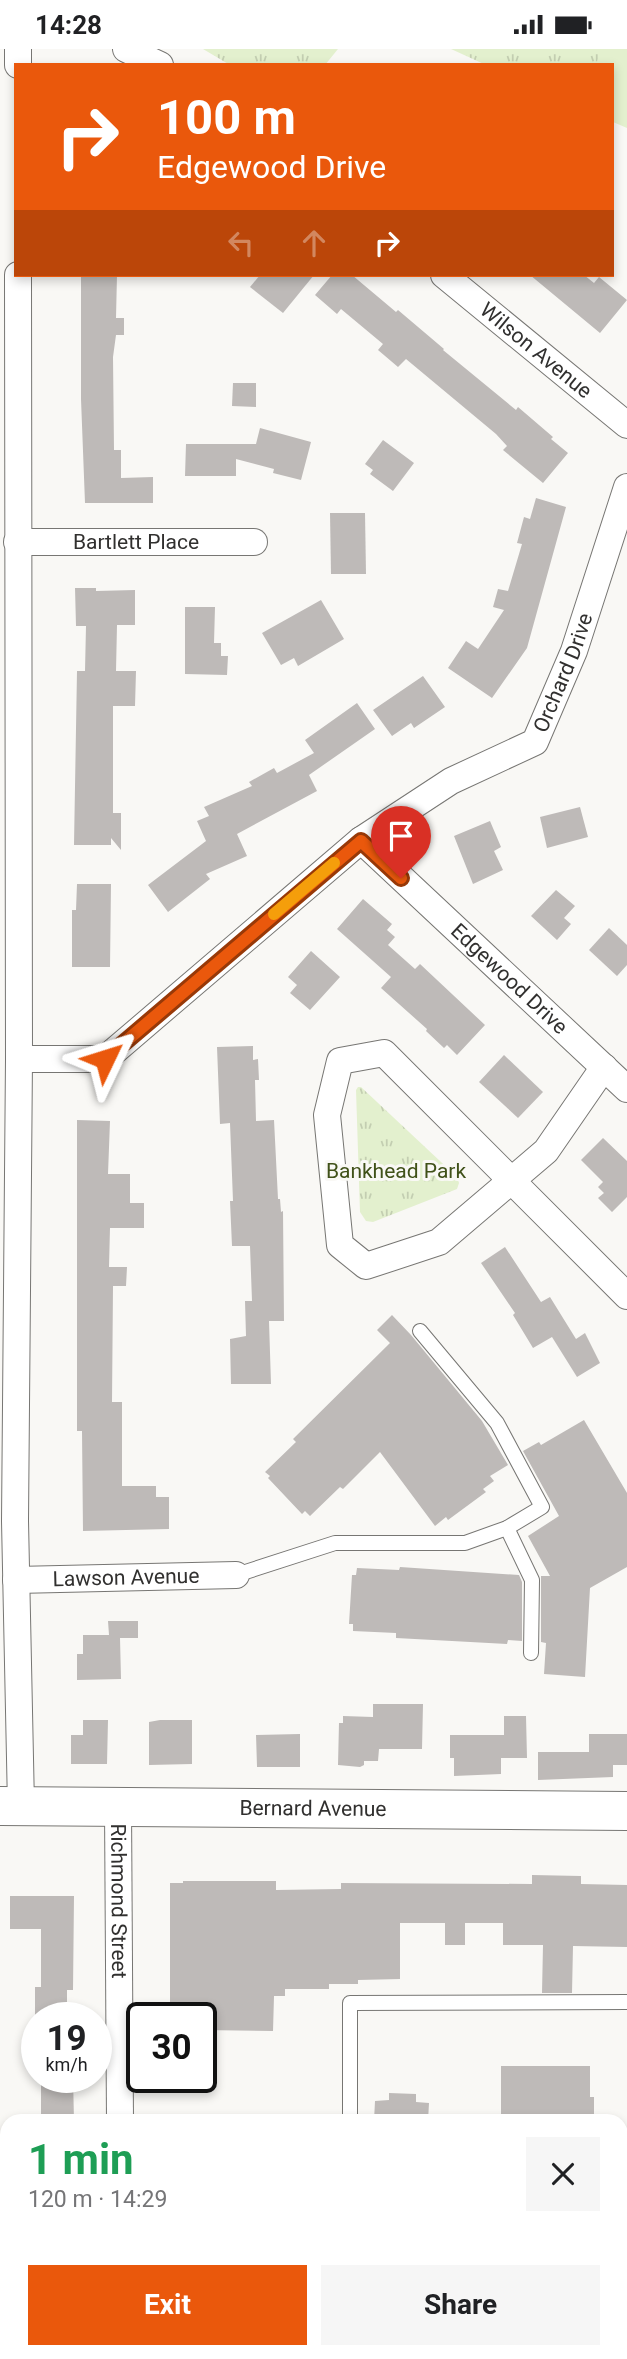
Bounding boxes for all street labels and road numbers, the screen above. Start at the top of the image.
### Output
street label: Wilson Avenue [475,298,597,403]
street label: Bartlett Place [73,530,199,554]
street label: Orchard Drive [529,610,597,736]
street label: Edgewood Drive [446,919,572,1039]
street label: Lawson Avenue [52,1564,200,1591]
street label: Bernard Avenue [239,1796,387,1821]
street label: Richmond Street [106,1823,131,1979]

